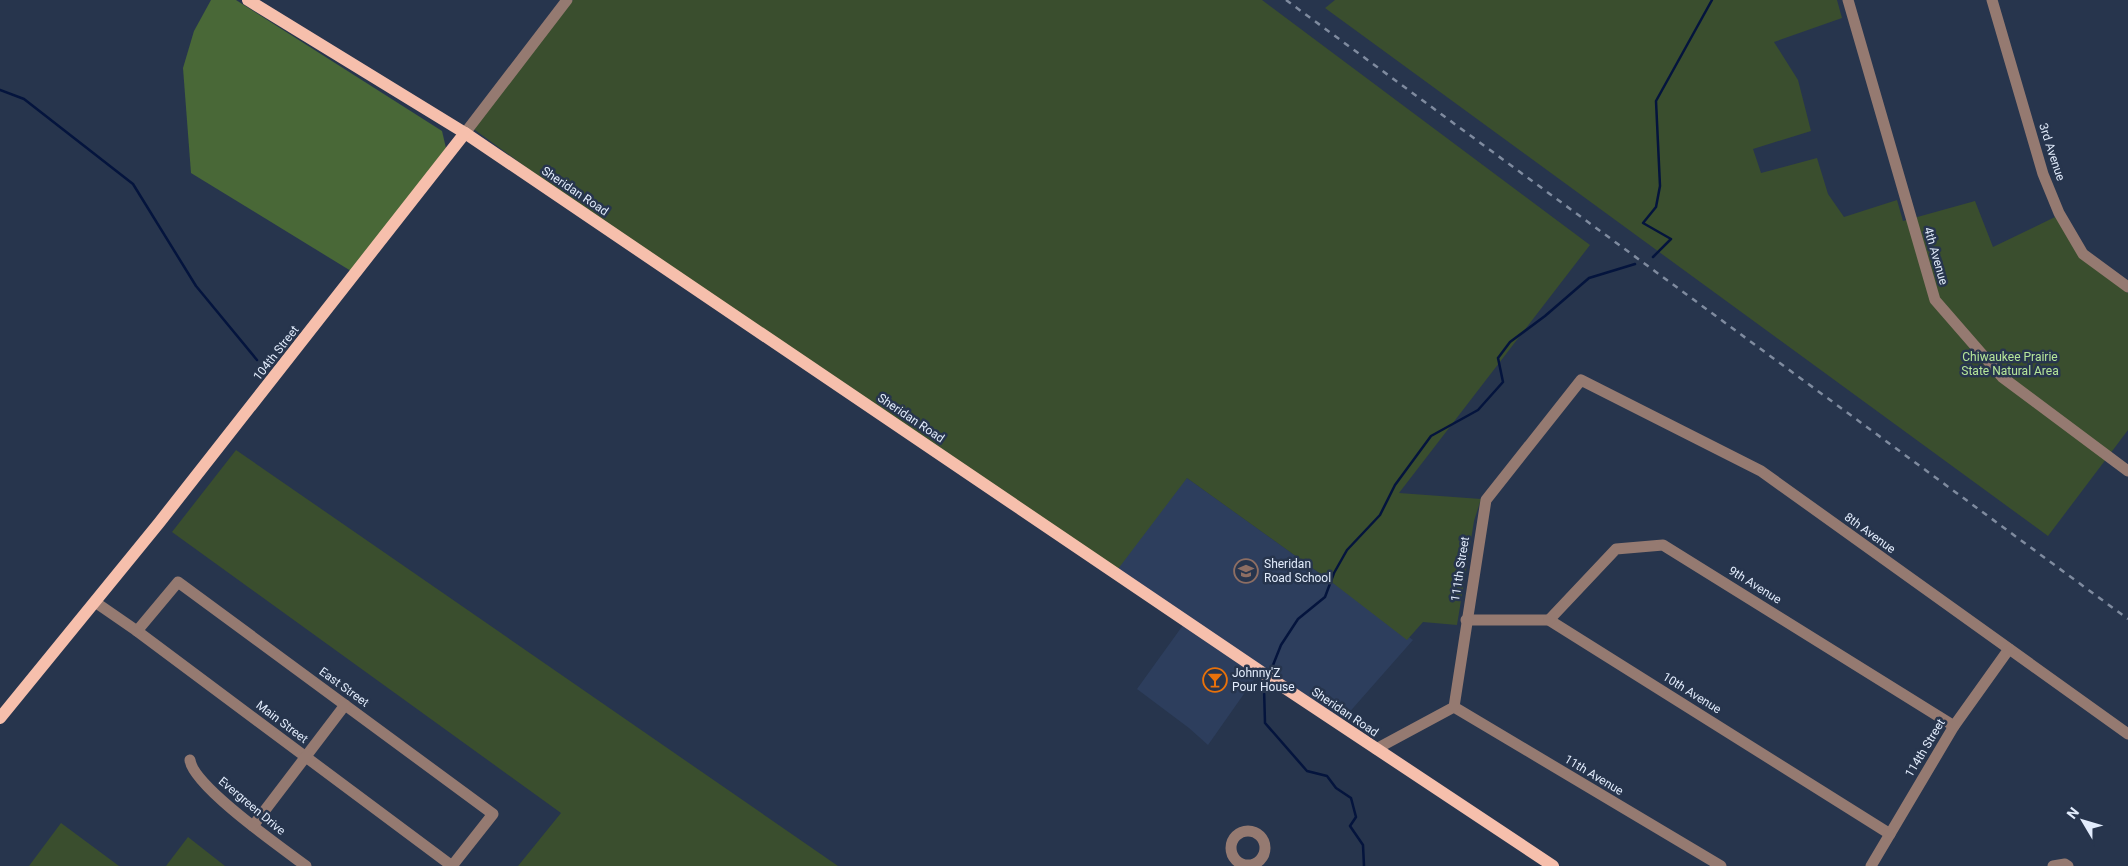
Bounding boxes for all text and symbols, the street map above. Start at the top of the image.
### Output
street label: 3rd Avenue [2036,121,2068,183]
street label: Sheridan Road [539,164,611,218]
street label: 4th Avenue [1921,225,1951,287]
street label: 104th Street [250,323,302,383]
park label: Chiwaukee Prairie State Natural Area [1961,350,2059,378]
street label: Sheridan Road [875,391,947,445]
street label: 8th Avenue [1842,510,1898,556]
street label: 111th Street [1448,536,1472,602]
place label: Sheridan Road School [1264,557,1331,585]
school or university icon: Sheridan Road School [1233,558,1259,584]
street label: 9th Avenue [1726,563,1784,607]
street label: East Street [316,664,372,710]
place label: Johnny'Z Pour House [1232,666,1295,694]
bar icon: Johnny'Z Pour House [1202,667,1228,693]
street label: 10th Avenue [1660,670,1724,716]
street label: Sheridan Road [1309,685,1381,739]
street label: Main Street [253,698,311,746]
street label: 114th Street [1902,716,1948,780]
street label: 11th Avenue [1562,752,1626,798]
street label: Evergreen Drive [216,774,288,838]
north arrow [2058,796,2108,846]
text: N [2063,804,2082,822]

